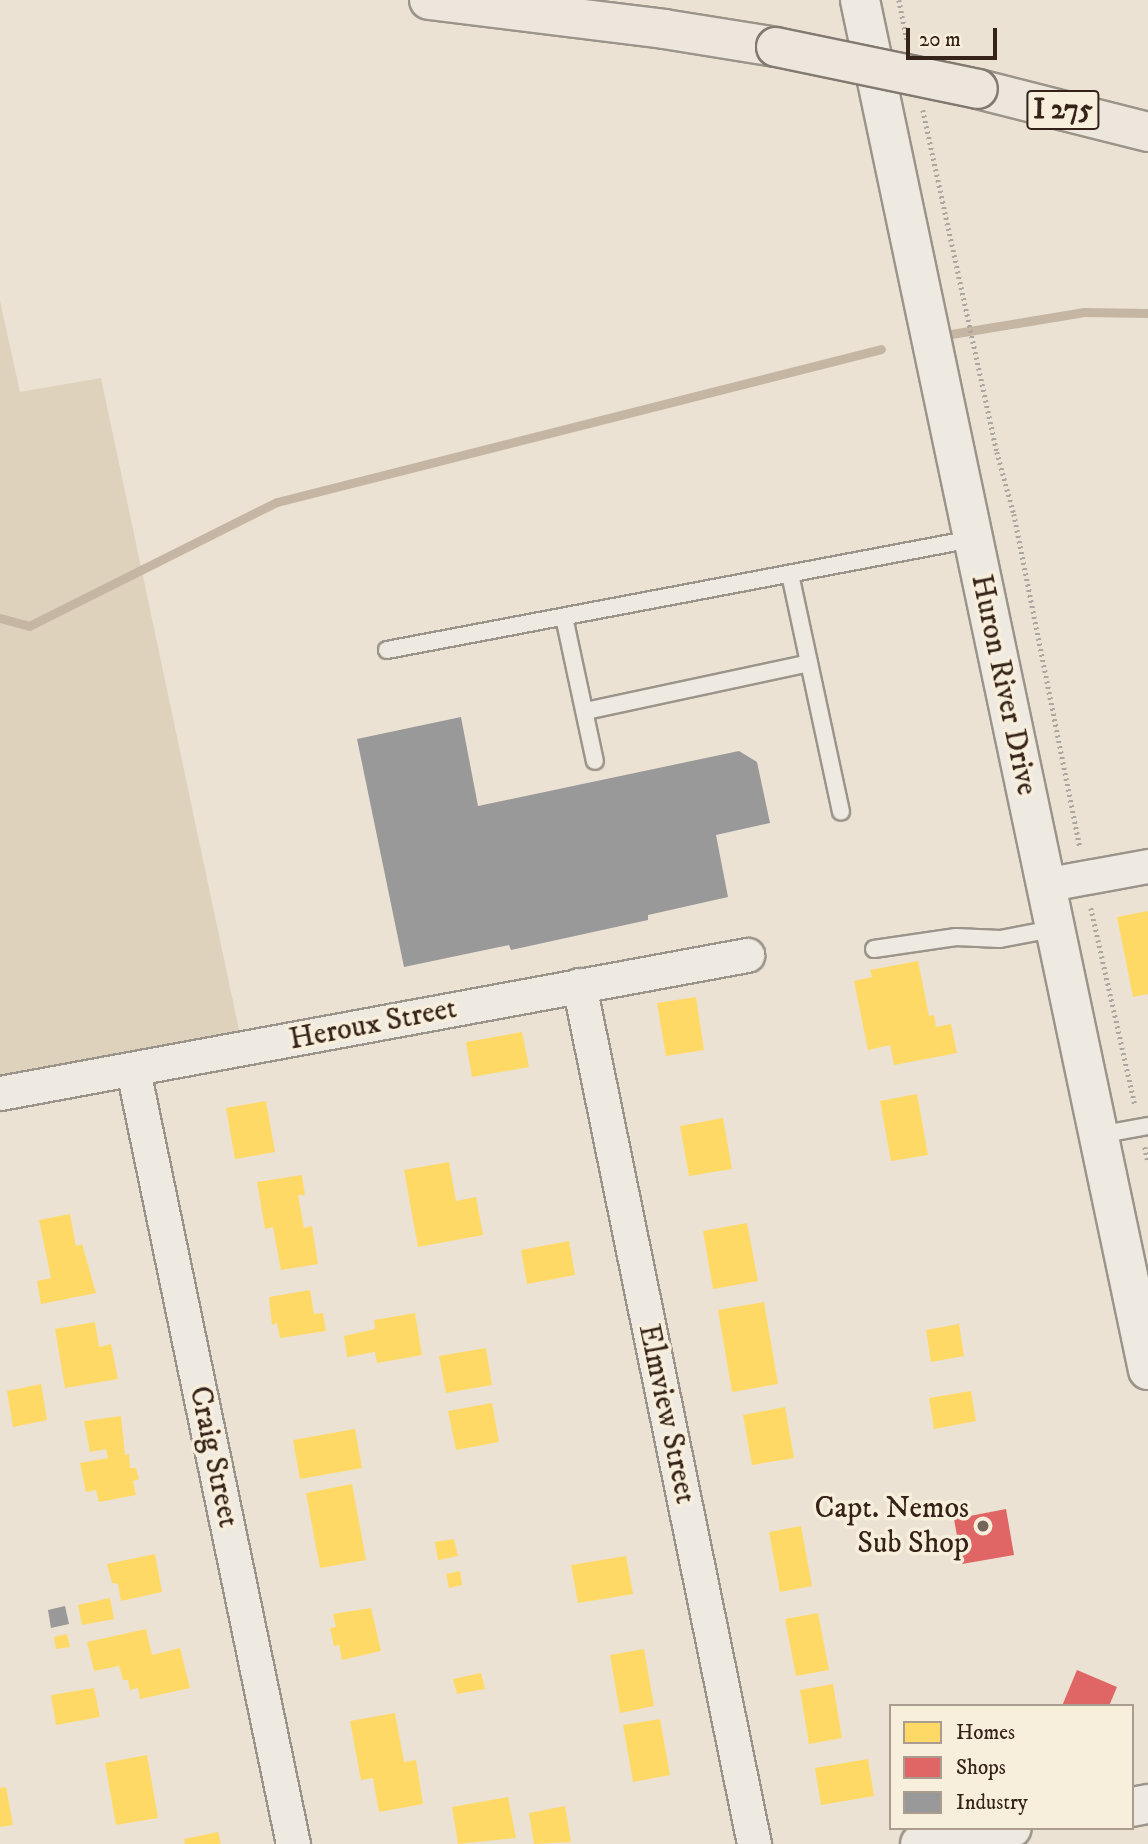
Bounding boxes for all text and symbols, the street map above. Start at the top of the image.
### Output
scale bar [910,14,1001,58]
text: 20 m [919,27,961,53]
road number: I 275 [1026,86,1100,134]
street label: Huron River Drive [962,571,1044,799]
street label: Heroux Street [286,991,460,1059]
street label: Elmview Street [629,1321,703,1507]
street label: Craig Street [180,1383,246,1531]
place label: Capt. Nemos Sub Shop [815,1491,969,1562]
marker: Capt. Nemos Sub Shop [975,1518,991,1534]
legend [889,1704,1134,1830]
text: Homes [956,1720,1015,1746]
text: Shops [956,1755,1006,1781]
text: Industry [956,1790,1028,1816]

